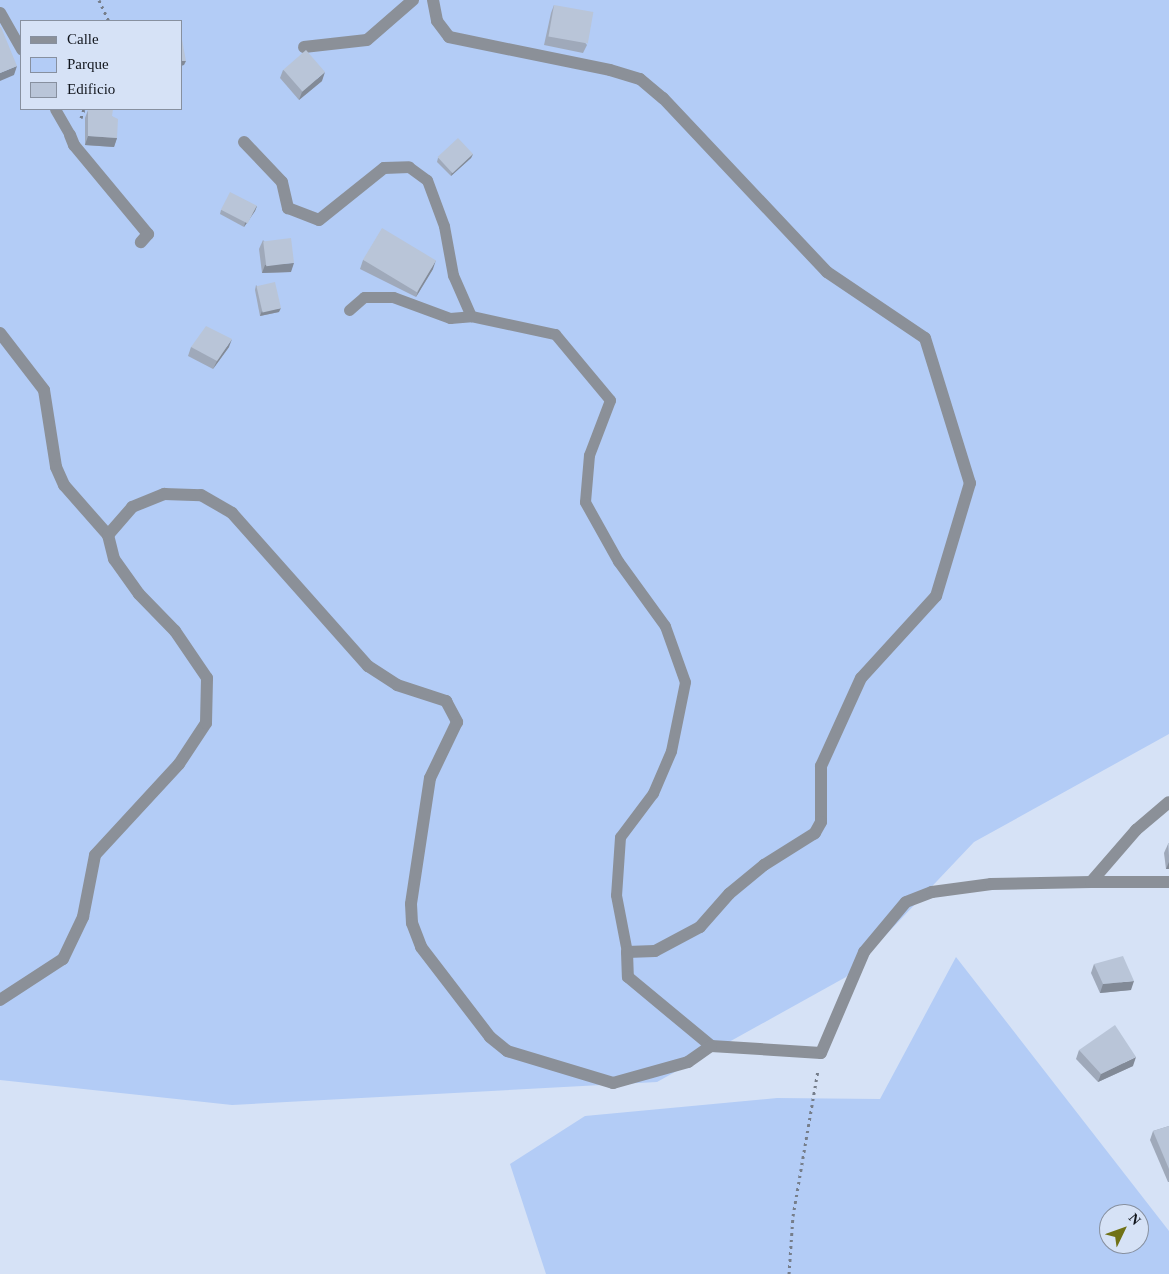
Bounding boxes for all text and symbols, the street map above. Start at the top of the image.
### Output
legend [20,20,182,110]
text: Calle [67,31,99,47]
text: Parque [67,56,109,72]
text: Edificio [67,81,115,97]
north arrow [1099,1204,1149,1254]
text: N [1126,1211,1144,1228]

